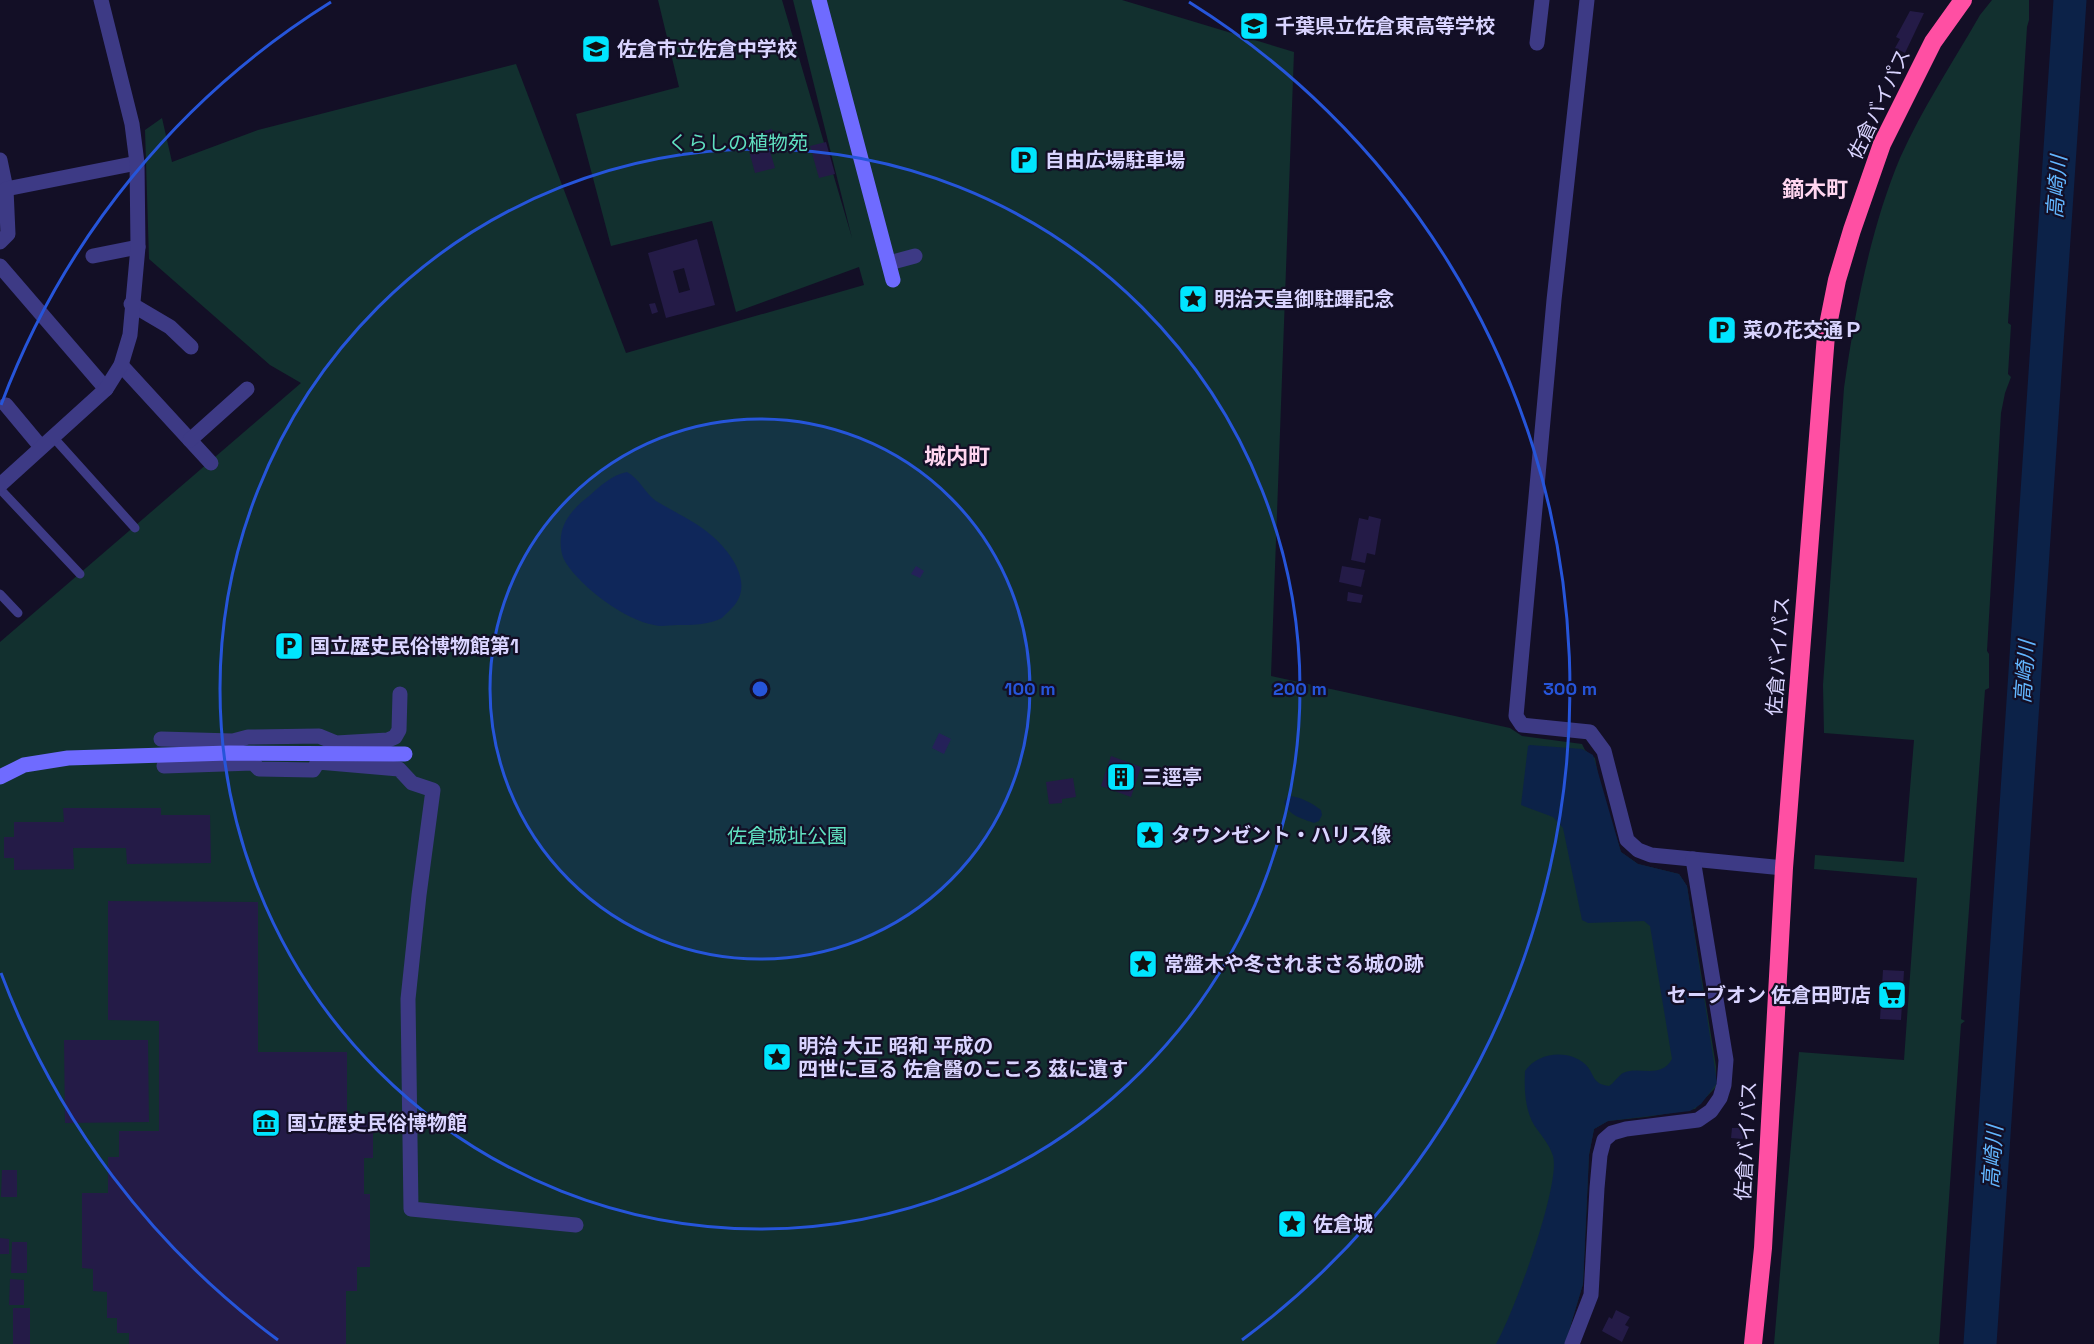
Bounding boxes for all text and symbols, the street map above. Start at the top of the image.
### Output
school or university icon: 千葉県立佐倉東高等学校 [1238,10,1270,42]
place label: 千葉県立佐倉東高等学校 [1275,13,1495,39]
school or university icon: 佐倉市立佐倉中学校 [580,33,612,65]
place label: 佐倉市立佐倉中学校 [617,36,797,62]
street label: 佐倉バイパス [1842,44,1916,164]
park label: くらしの植物苑 [668,130,808,156]
parking icon: 自由広場駐車場 [1008,144,1040,176]
place label: 自由広場駐車場 [1045,147,1185,173]
water label: 高崎川 [2041,153,2072,219]
district label: 鏑木町 [1782,175,1848,203]
place icon: 明治天皇御駐蹕記念 [1177,283,1209,315]
place label: 明治天皇御駐蹕記念 [1214,286,1394,312]
parking icon: 菜の花交通Ｐ [1706,314,1738,346]
place label: 菜の花交通Ｐ [1743,317,1863,343]
district label: 城内町 [924,442,990,470]
street label: 佐倉バイパス [1761,595,1795,717]
parking icon: 国立歴史民俗博物館第1 [273,630,305,662]
place label: 国立歴史民俗博物館第1 [310,633,519,659]
water label: 高崎川 [2009,638,2040,704]
text: 100 m [1004,677,1056,700]
text: 200 m [1273,677,1327,700]
text: 300 m [1543,677,1597,700]
centre of rings [750,679,770,699]
building icon: 三逕亭 [1105,761,1137,793]
place label: 三逕亭 [1142,764,1202,790]
place icon: タウンゼント・ハリス像 [1134,819,1166,851]
place label: タウンゼント・ハリス像 [1171,822,1391,848]
park label: 佐倉城址公園 [727,823,847,849]
place icon: 常盤木や冬されまさる城の跡 [1127,948,1159,980]
place label: 常盤木や冬されまさる城の跡 [1164,951,1424,977]
supermarket icon: セーブオン 佐倉田町店 [1876,979,1908,1011]
place label: セーブオン 佐倉田町店 [1667,982,1871,1008]
place label: 明治 大正 昭和 平成の 四世に亘る 佐倉醫のこころ 茲に遺す [798,1033,1128,1082]
place icon: 明治 大正 昭和 平成の 四世に亘る 佐倉醫のこころ 茲に遺す [761,1041,793,1073]
street label: 佐倉バイパス [1730,1081,1762,1201]
museum icon: 国立歴史民俗博物館 [250,1107,282,1139]
place label: 国立歴史民俗博物館 [287,1110,467,1136]
water label: 高崎川 [1977,1123,2008,1189]
place icon: 佐倉城 [1276,1208,1308,1240]
place label: 佐倉城 [1313,1211,1373,1237]

